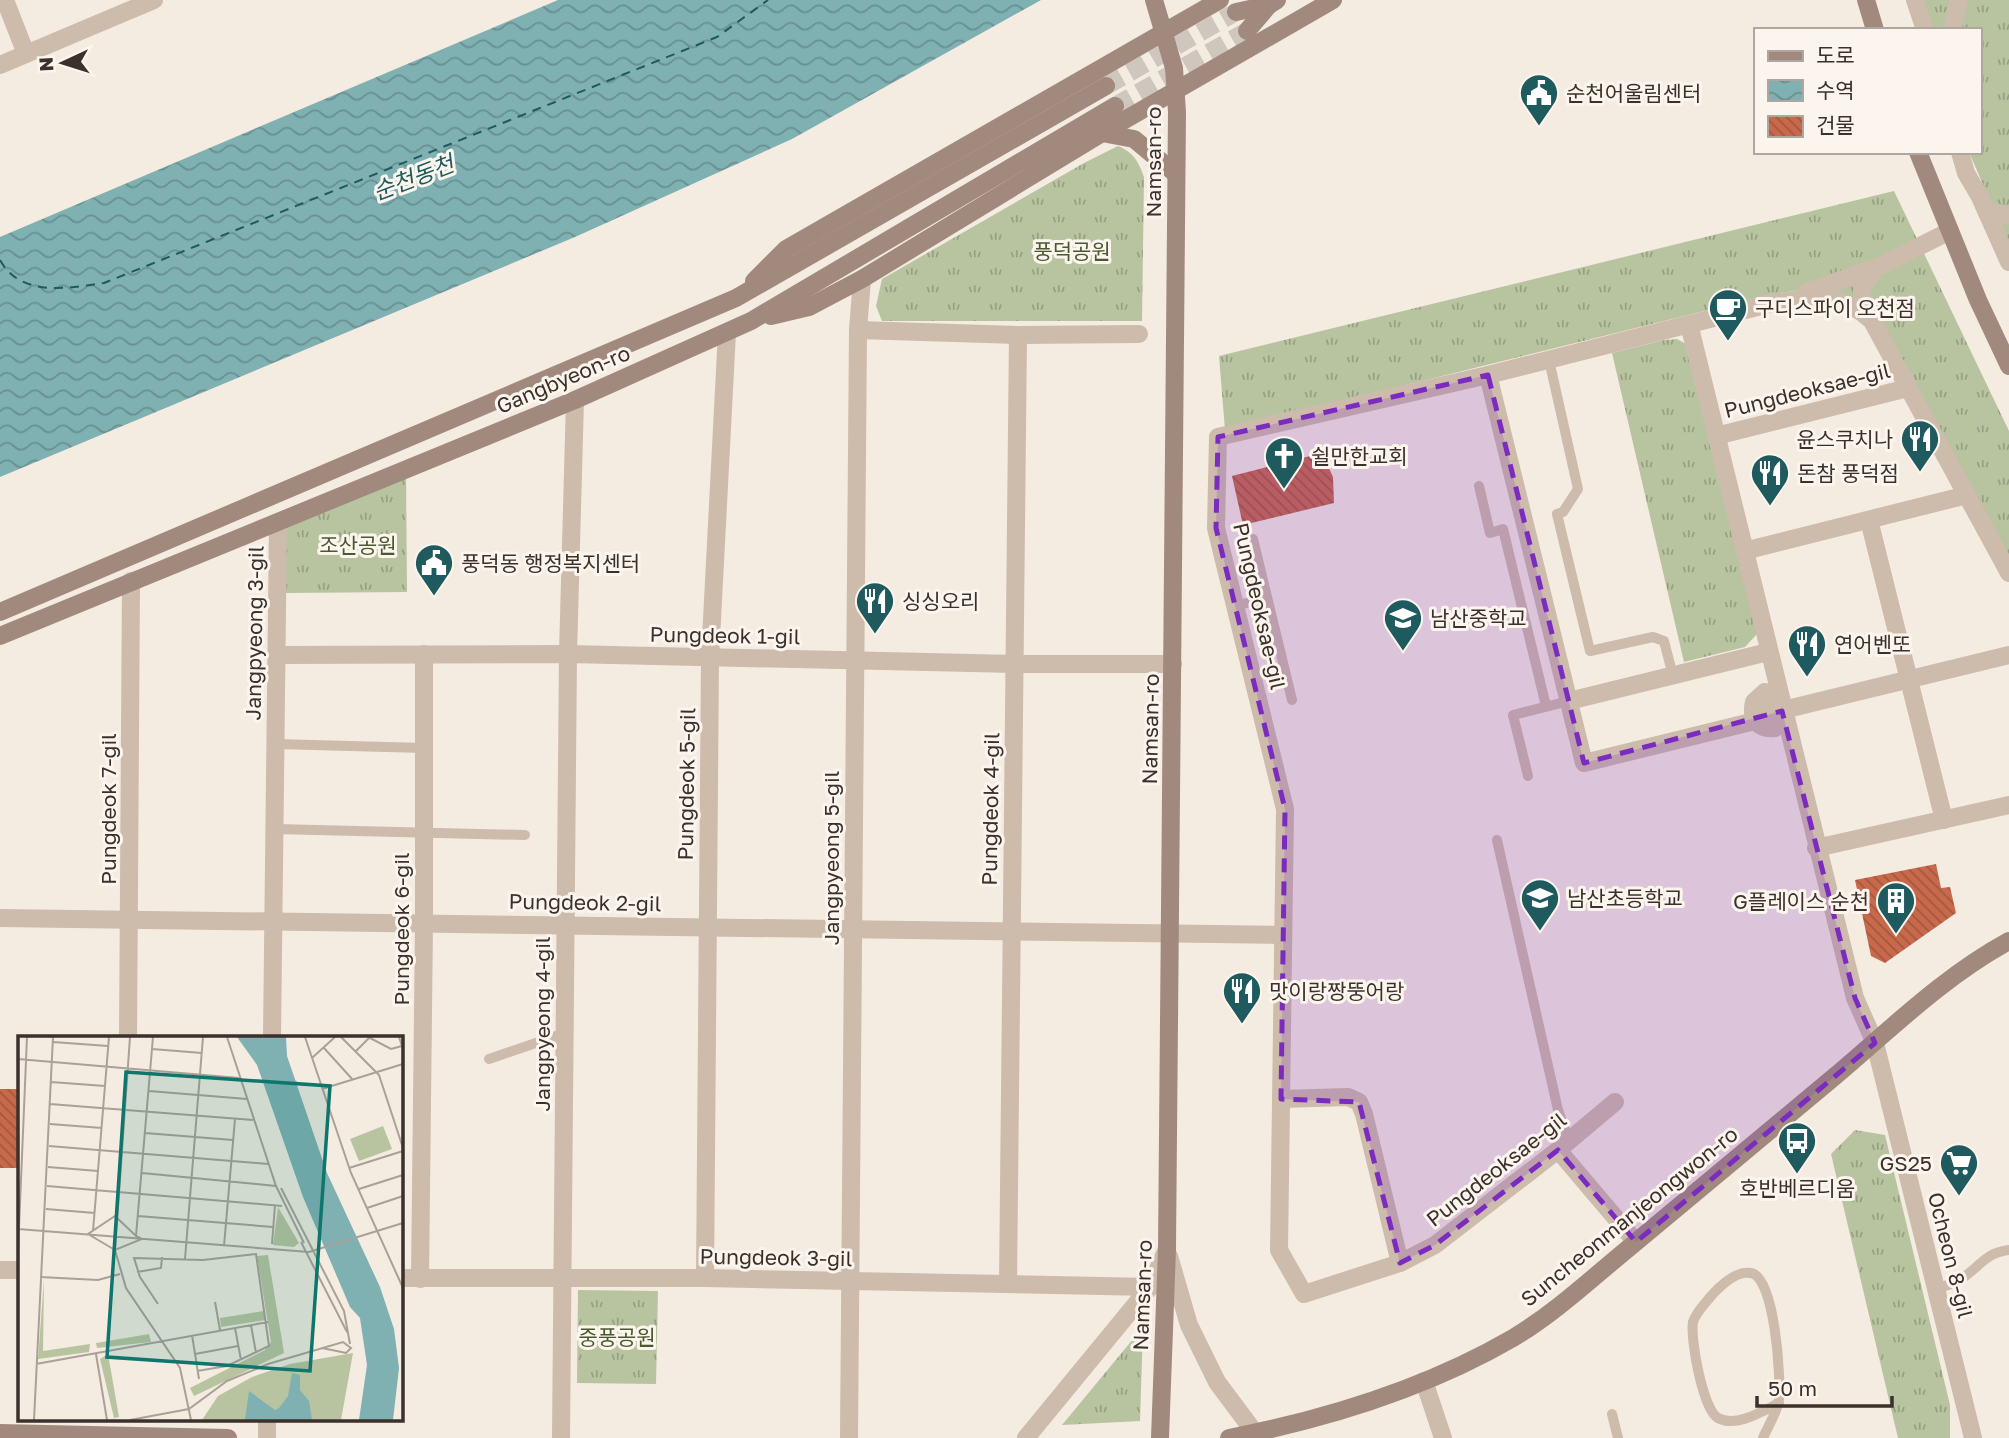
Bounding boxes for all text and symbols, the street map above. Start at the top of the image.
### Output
north arrow [28,28,98,98]
legend [1754,28,1981,154]
text: 도로 [1816,42,1855,68]
text: N [34,56,58,72]
public building icon: 순천어울림센터 [1518,72,1560,127]
text: 수역 [1816,77,1855,103]
place label: 순천어울림센터 [1566,80,1701,106]
street label: Namsan-ro [1140,107,1166,217]
text: 건물 [1816,112,1855,138]
water label: 순천동천 [368,148,460,205]
park label: 풍덕공원 [1033,238,1111,264]
cafe icon: 구디스파이 오천점 [1707,287,1749,342]
place label: 구디스파이 오천점 [1755,295,1915,321]
street label: Gangbyeon-ro [492,339,634,419]
street label: Pungdeoksae-gil [1721,357,1893,423]
restaurant icon: 윤스쿠치나 [1899,418,1941,473]
place label: 윤스쿠치나 [1796,426,1893,452]
church icon: 쉴만한교회 [1263,435,1305,490]
place label: 쉴만한교회 [1311,443,1408,469]
restaurant icon: 돈참 풍덕점 [1749,452,1791,507]
place label: 돈참 풍덕점 [1797,460,1899,486]
street label: Pungdeoksae-gil [1228,520,1292,692]
park label: 조산공원 [319,532,397,558]
public building icon: 풍덕동 행정복지센터 [413,542,455,597]
street label: Jangpyeong 3-gil [239,545,269,721]
place label: 풍덕동 행정복지센터 [461,550,640,576]
restaurant icon: 싱싱오리 [854,580,896,635]
place label: 싱싱오리 [902,588,979,614]
school or university icon: 남산중학교 [1382,597,1424,652]
place label: 남산중학교 [1430,605,1527,631]
street label: Pungdeok 1-gil [650,621,800,649]
restaurant icon: 연어벤또 [1786,623,1828,678]
place label: 연어벤또 [1834,631,1911,657]
street label: Namsan-ro [1136,673,1164,785]
street label: Pungdeok 5-gil [672,708,700,860]
street label: Pungdeok 4-gil [976,732,1004,886]
street label: Pungdeok 7-gil [95,733,121,885]
street label: Jangpyeong 5-gil [818,771,844,945]
street label: Pungdeok 6-gil [388,852,414,1006]
school or university icon: 남산초등학교 [1519,877,1561,932]
building icon: G플레이스 순천 [1875,880,1917,935]
place label: 남산초등학교 [1567,885,1683,911]
street label: Pungdeok 2-gil [509,888,661,916]
place label: G플레이스 순천 [1733,888,1869,914]
street label: Jangpyeong 4-gil [529,936,555,1112]
restaurant icon: 맛이랑짱뚱어랑 [1221,970,1263,1025]
place label: 맛이랑짱뚱어랑 [1269,978,1404,1004]
inset map [18,1036,402,1420]
street label: Pungdeoksae-gil [1421,1106,1571,1232]
street label: Suncheonmanjeongwon-ro [1515,1120,1743,1312]
bus stop icon: 호반베르디움 [1776,1120,1818,1175]
supermarket icon: GS25 [1938,1142,1980,1197]
place label: GS25 [1879,1150,1932,1176]
place label: 호반베르디움 [1739,1175,1855,1201]
street label: Ocheon 8-gil [1923,1189,1979,1321]
street label: Namsan-ro [1127,1239,1157,1351]
street label: Pungdeok 3-gil [699,1243,853,1271]
park label: 중풍공원 [578,1324,656,1350]
scale bar [1757,1364,1892,1408]
text: 50 m [1768,1375,1817,1401]

